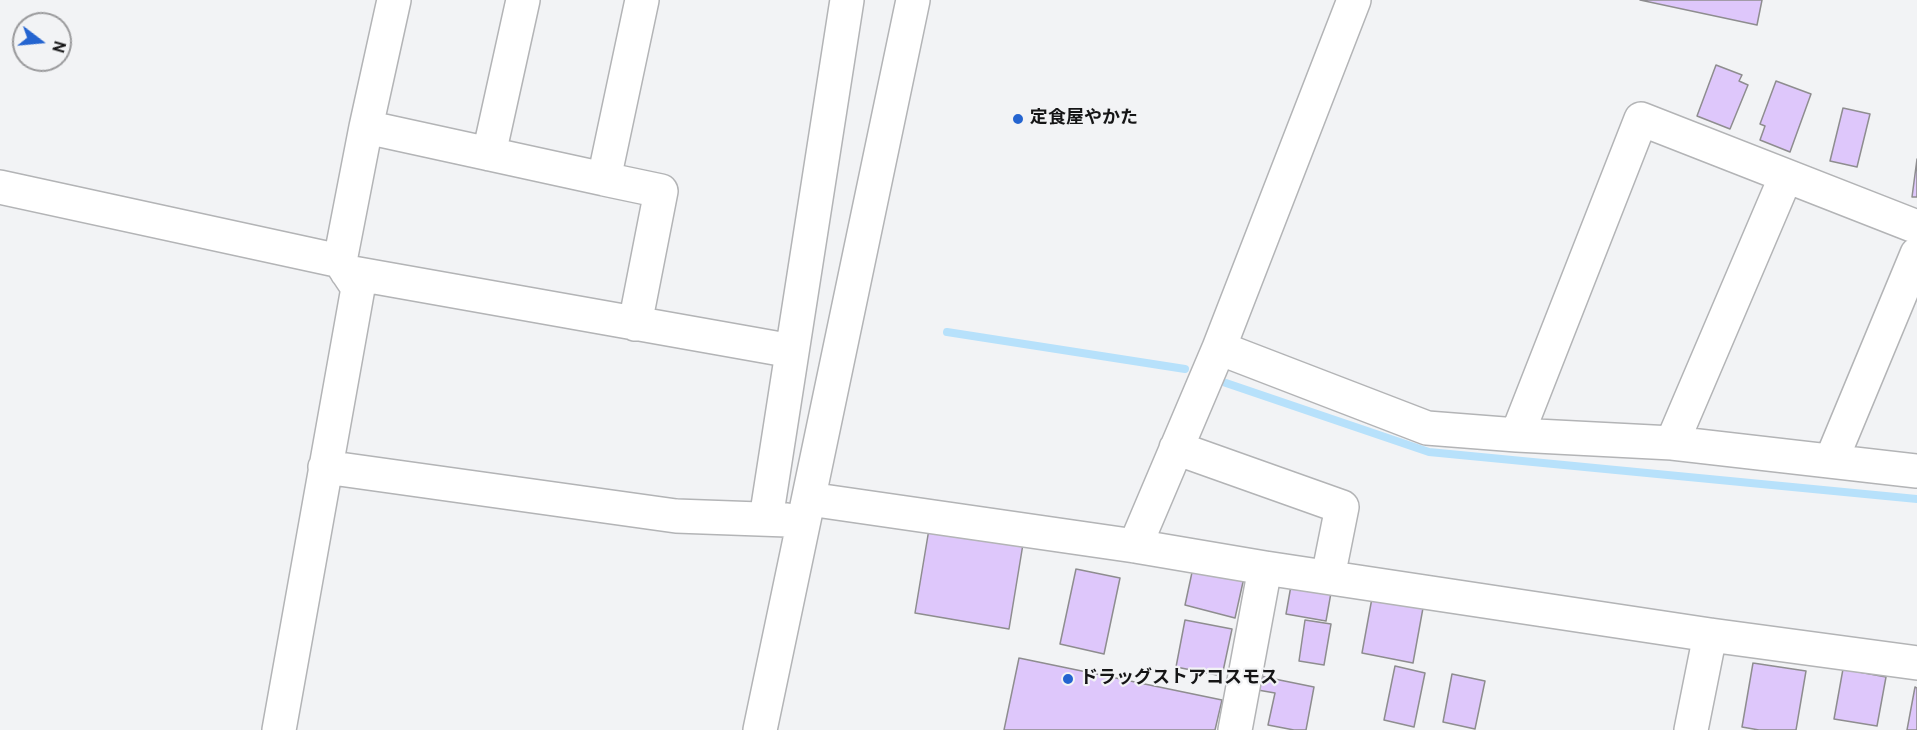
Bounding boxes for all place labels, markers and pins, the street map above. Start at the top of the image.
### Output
place label: 定食屋やかた [1030,108,1138,130]
marker: 定食屋やかた [1011,112,1025,126]
place label: ドラッグストアコスモス [1080,668,1278,690]
marker: ドラッグストアコスモス [1061,672,1075,686]

